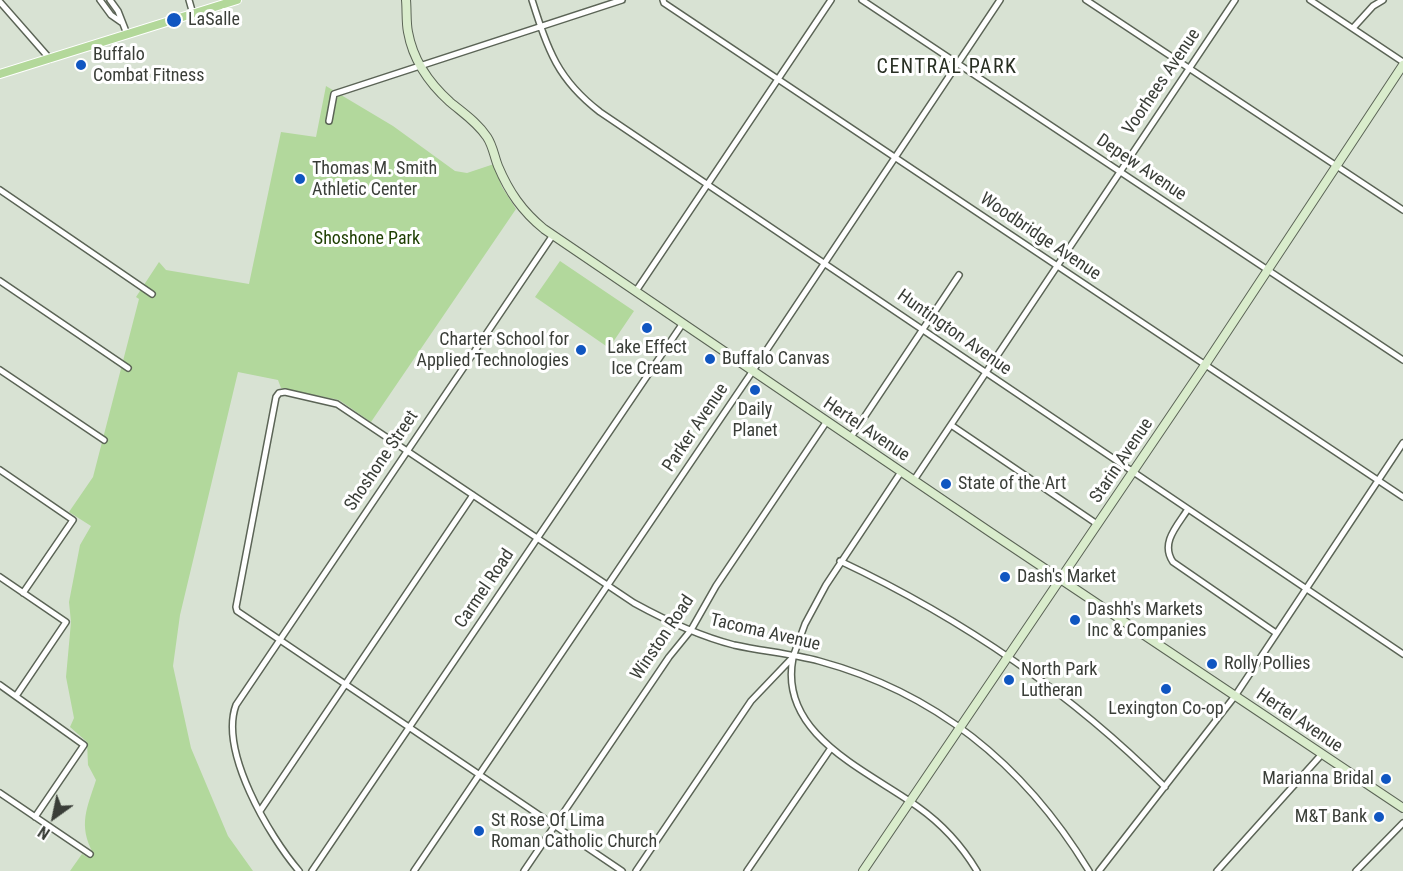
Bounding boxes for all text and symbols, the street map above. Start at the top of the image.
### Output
place label: LaSalle [188,9,240,31]
marker: LaSalle [165,11,183,29]
street label: Voorhees Avenue [1119,25,1205,139]
place label: Buffalo Combat Fitness [93,44,204,86]
district label: CENTRAL PARK [877,56,1017,80]
marker: Buffalo Combat Fitness [74,58,88,72]
street label: Depew Avenue [1092,130,1190,206]
place label: Thomas M. Smith Athletic Center [312,158,437,201]
marker: Thomas M. Smith Athletic Center [293,172,307,186]
street label: Woodbridge Avenue [975,189,1105,285]
park label: Shoshone Park [314,228,420,250]
street label: Huntington Avenue [893,286,1015,380]
marker: Lake Effect Ice Cream [640,321,654,335]
place label: Charter School for Applied Technologies [417,329,569,372]
place label: Lake Effect Ice Cream [607,337,687,380]
marker: Charter School for Applied Technologies [574,343,588,357]
place label: Buffalo Canvas [722,348,830,370]
marker: Buffalo Canvas [703,352,717,366]
street label: Parker Avenue [659,380,733,476]
marker: Daily Planet [748,383,762,397]
street label: Hertel Avenue [819,393,913,467]
place label: Daily Planet [732,399,778,442]
street label: Shoshone Street [340,407,424,515]
street label: Starin Avenue [1086,415,1158,507]
place label: State of the Art [958,473,1066,495]
marker: State of the Art [939,477,953,491]
street label: Carmel Road [451,545,519,633]
place label: Dash's Market [1017,566,1116,588]
marker: Dash's Market [998,570,1012,584]
street label: Winston Road [627,591,699,685]
place label: Dashh's Markets Inc & Companies [1087,599,1206,642]
street label: Tacoma Avenue [708,610,822,656]
marker: Dashh's Markets Inc & Companies [1068,613,1082,627]
place label: Rolly Pollies [1224,653,1310,675]
marker: Rolly Pollies [1205,657,1219,671]
place label: North Park Lutheran [1021,659,1097,702]
marker: North Park Lutheran [1002,673,1016,687]
marker: Lexington Co-op [1159,682,1173,696]
street label: Hertel Avenue [1252,684,1346,758]
place label: Lexington Co-op [1108,698,1224,720]
place label: Marianna Bridal [1262,768,1374,790]
marker: Marianna Bridal [1379,772,1393,786]
north arrow [24,787,84,847]
place label: M&T Bank [1295,806,1367,828]
place label: St Rose Of Lima Roman Catholic Church [491,810,657,852]
marker: M&T Bank [1372,810,1386,824]
text: N [35,822,53,843]
marker: St Rose Of Lima Roman Catholic Church [472,824,486,838]

